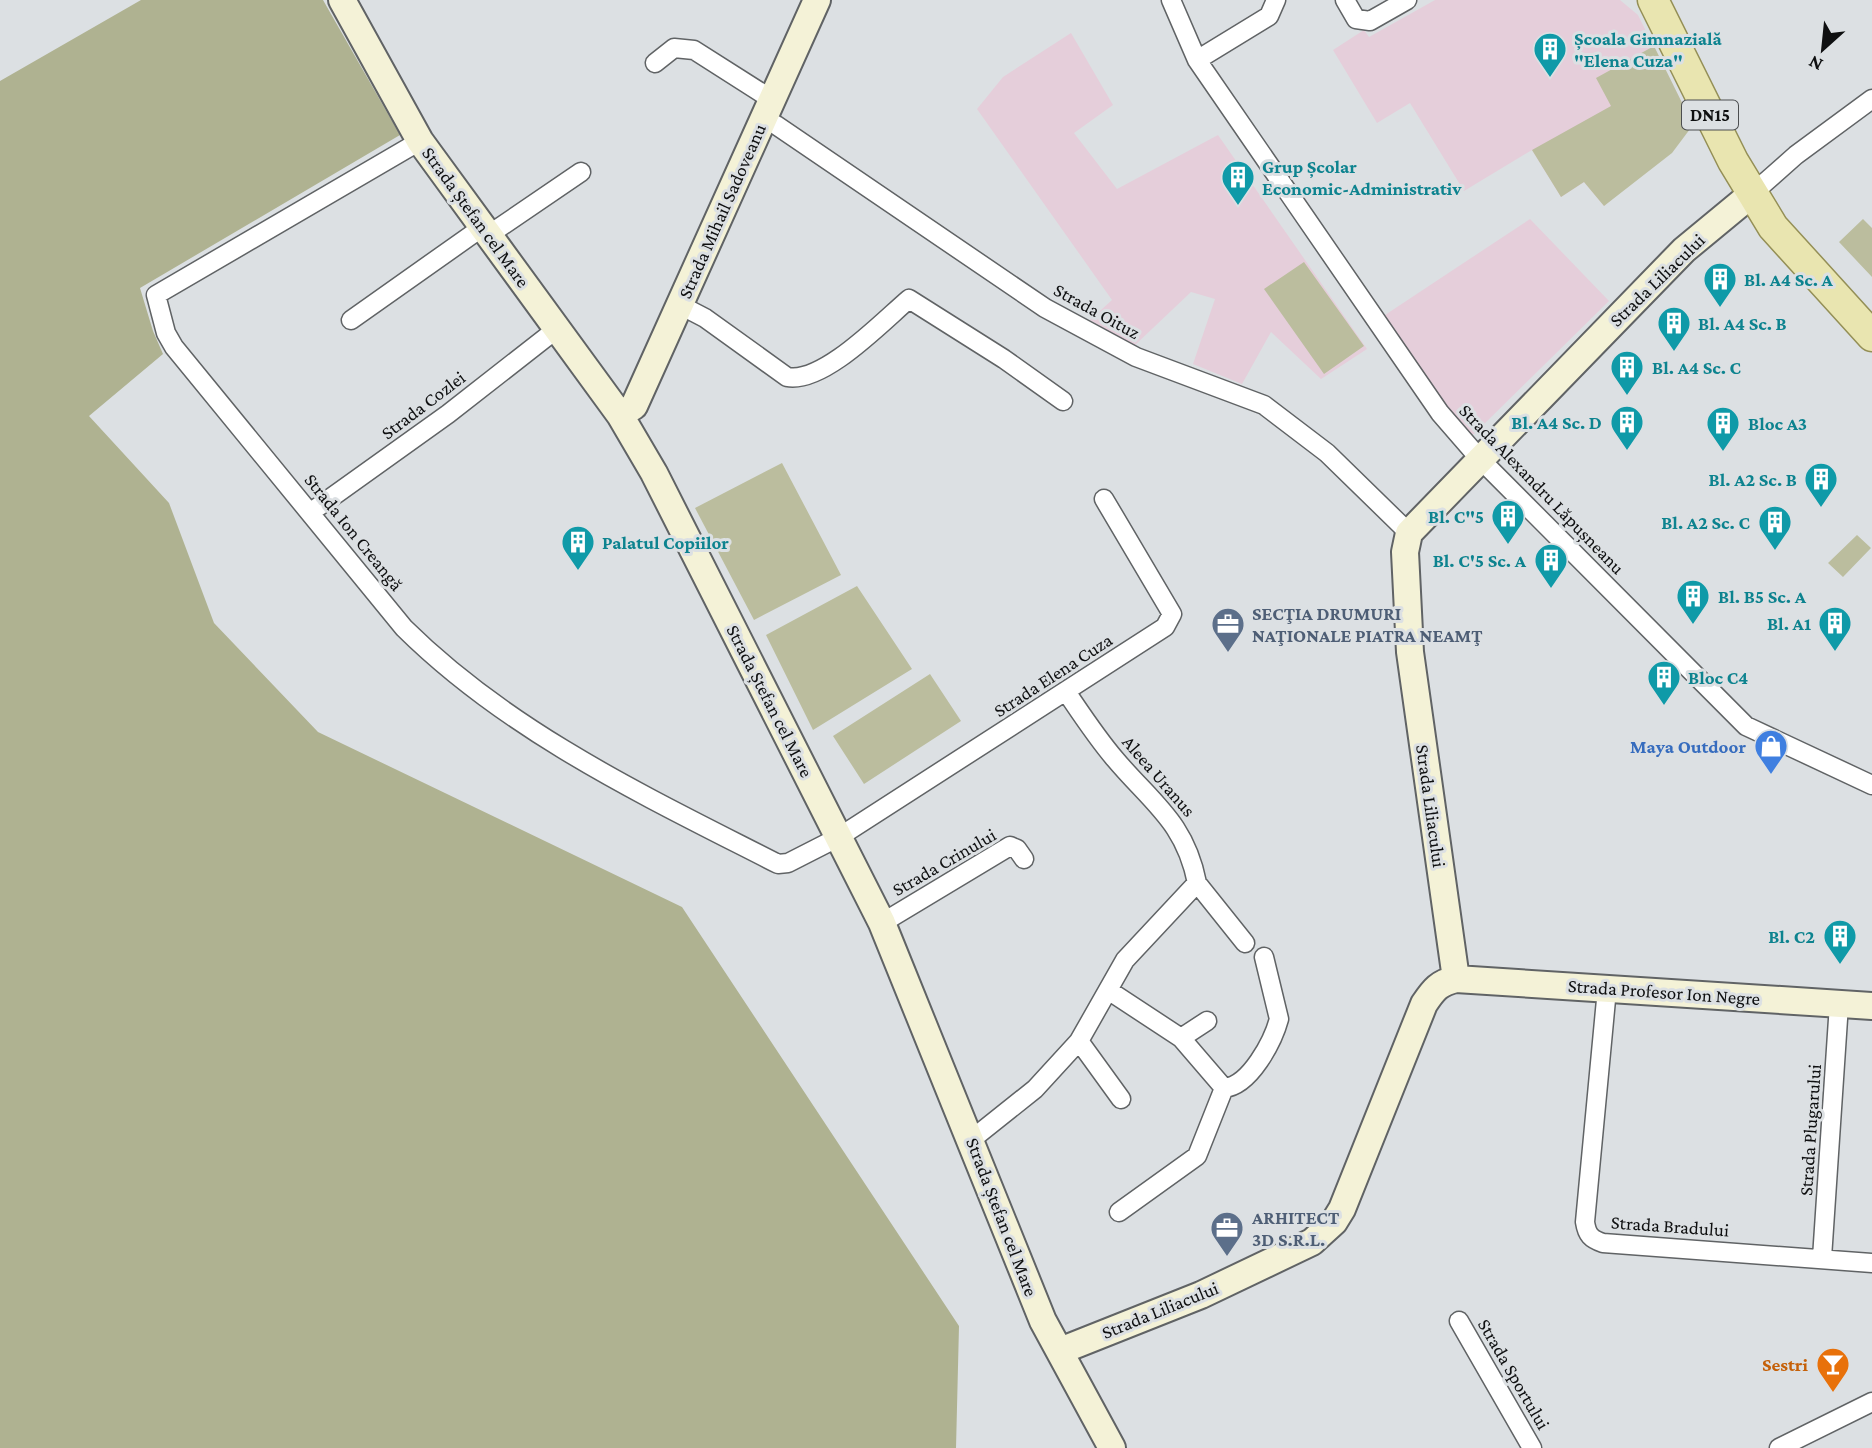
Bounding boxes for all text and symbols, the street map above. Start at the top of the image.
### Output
north arrow [1788,14,1858,84]
place label: Școala Gimnazială "Elena Cuza" [1574,28,1723,71]
building icon: Școala Gimnazială "Elena Cuza" [1531,30,1569,79]
text: N [1805,51,1826,76]
road number: DN15 [1682,100,1738,130]
street label: Strada Mihail Sadoveanu [674,120,770,302]
street label: Strada Ștefan cel Mare [416,143,534,292]
place label: Grup Școlar Economic-Administrativ [1262,156,1462,199]
building icon: Grup Școlar Economic-Administrativ [1219,158,1257,207]
street label: Strada Liliacului [1605,229,1709,331]
building icon: Bl. A4 Sc. A [1701,260,1739,309]
place label: Bl. A4 Sc. A [1744,269,1834,290]
street label: Strada Oituz [1050,279,1144,343]
building icon: Bl. A4 Sc. B [1655,304,1693,353]
place label: Bl. A4 Sc. B [1698,313,1787,334]
building icon: Bl. A4 Sc. C [1608,348,1646,397]
place label: Bl. A4 Sc. C [1652,357,1742,378]
street label: Strada Cozlei [377,367,469,443]
street label: Strada Alexandru Lăpușneanu [1454,400,1629,580]
building icon: Bl. A4 Sc. D [1608,403,1646,452]
building icon: Bloc A3 [1704,404,1742,453]
place label: Bl. A4 Sc. D [1511,412,1602,433]
place label: Bloc A3 [1748,413,1807,434]
building icon: Bl. A2 Sc. B [1802,460,1840,509]
street label: Strada Ion Creangă [300,469,408,595]
place label: Bl. A2 Sc. B [1709,469,1797,490]
building icon: Bl. C"5 [1489,497,1527,546]
building icon: Bl. A2 Sc. C [1756,503,1794,552]
place label: Bl. C"5 [1428,506,1484,527]
place label: Bl. A2 Sc. C [1661,512,1750,533]
building icon: Palatul Copiilor [559,523,597,572]
place label: Palatul Copiilor [602,532,729,553]
building icon: Bl. C'5 Sc. A [1532,541,1570,590]
place label: Bl. C'5 Sc. A [1433,550,1527,571]
building icon: Bl. B5 Sc. A [1674,577,1712,626]
place label: Bl. B5 Sc. A [1718,586,1807,607]
place label: SECŢIA DRUMURI NAŢIONALE PIATRA NEAMŢ [1252,603,1483,646]
building icon: Bl. A1 [1816,604,1854,653]
office icon: SECŢIA DRUMURI NAŢIONALE PIATRA NEAMŢ [1209,605,1247,654]
place label: Bl. A1 [1767,613,1811,634]
street label: Strada Ștefan cel Mare [721,621,818,782]
street label: Strada Elena Cuza [990,629,1116,721]
building icon: Bloc C4 [1645,658,1683,707]
place label: Bloc C4 [1688,667,1748,688]
shop icon: Maya Outdoor [1752,727,1790,776]
street label: Aleea Uranus [1118,731,1200,821]
place label: Maya Outdoor [1630,736,1746,757]
street label: Strada Liliacului [1412,743,1450,869]
street label: Strada Crinului [889,824,999,900]
building icon: Bl. C2 [1821,917,1859,966]
place label: Bl. C2 [1768,926,1815,947]
street label: Strada Profesor Ion Negre [1567,975,1761,1009]
street label: Strada Plugarului [1795,1063,1825,1197]
street label: Strada Ștefan cel Mare [960,1135,1042,1300]
place label: ARHITECT 3D S.R.L. [1251,1207,1340,1250]
office icon: ARHITECT 3D S.R.L. [1208,1209,1246,1258]
street label: Strada Bradului [1610,1211,1730,1241]
street label: Strada Liliacului [1099,1277,1221,1343]
street label: Strada Sportului [1474,1315,1554,1433]
bar icon: Sestri [1814,1345,1852,1394]
place label: Sestri [1762,1354,1808,1375]

